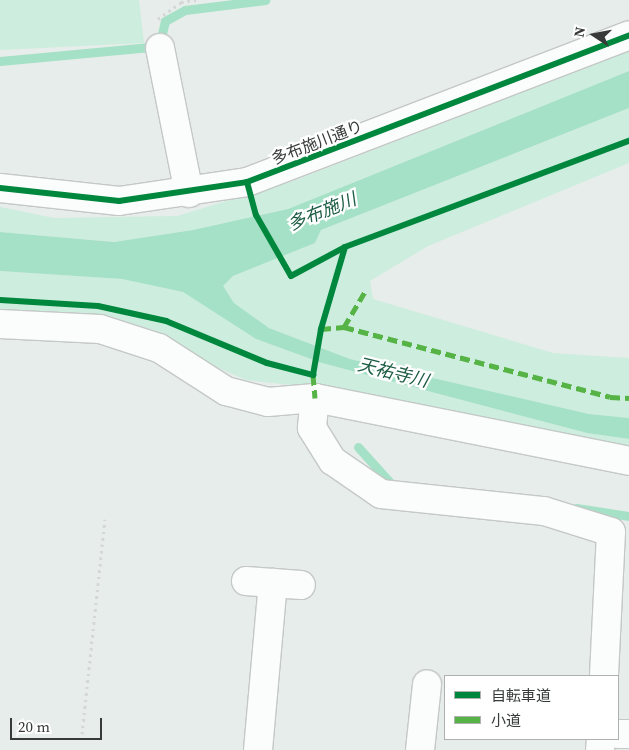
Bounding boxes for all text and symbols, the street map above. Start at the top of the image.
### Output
north arrow [569,10,619,60]
text: N [568,25,590,39]
street label: 多布施川通り [269,116,365,168]
water label: 多布施川 [285,189,359,235]
water label: 天祐寺川 [355,354,431,392]
legend [444,675,619,740]
text: 自転車道 [491,685,551,706]
scale bar [12,708,105,740]
text: 小道 [491,710,521,731]
text: 20 m [18,716,50,737]

